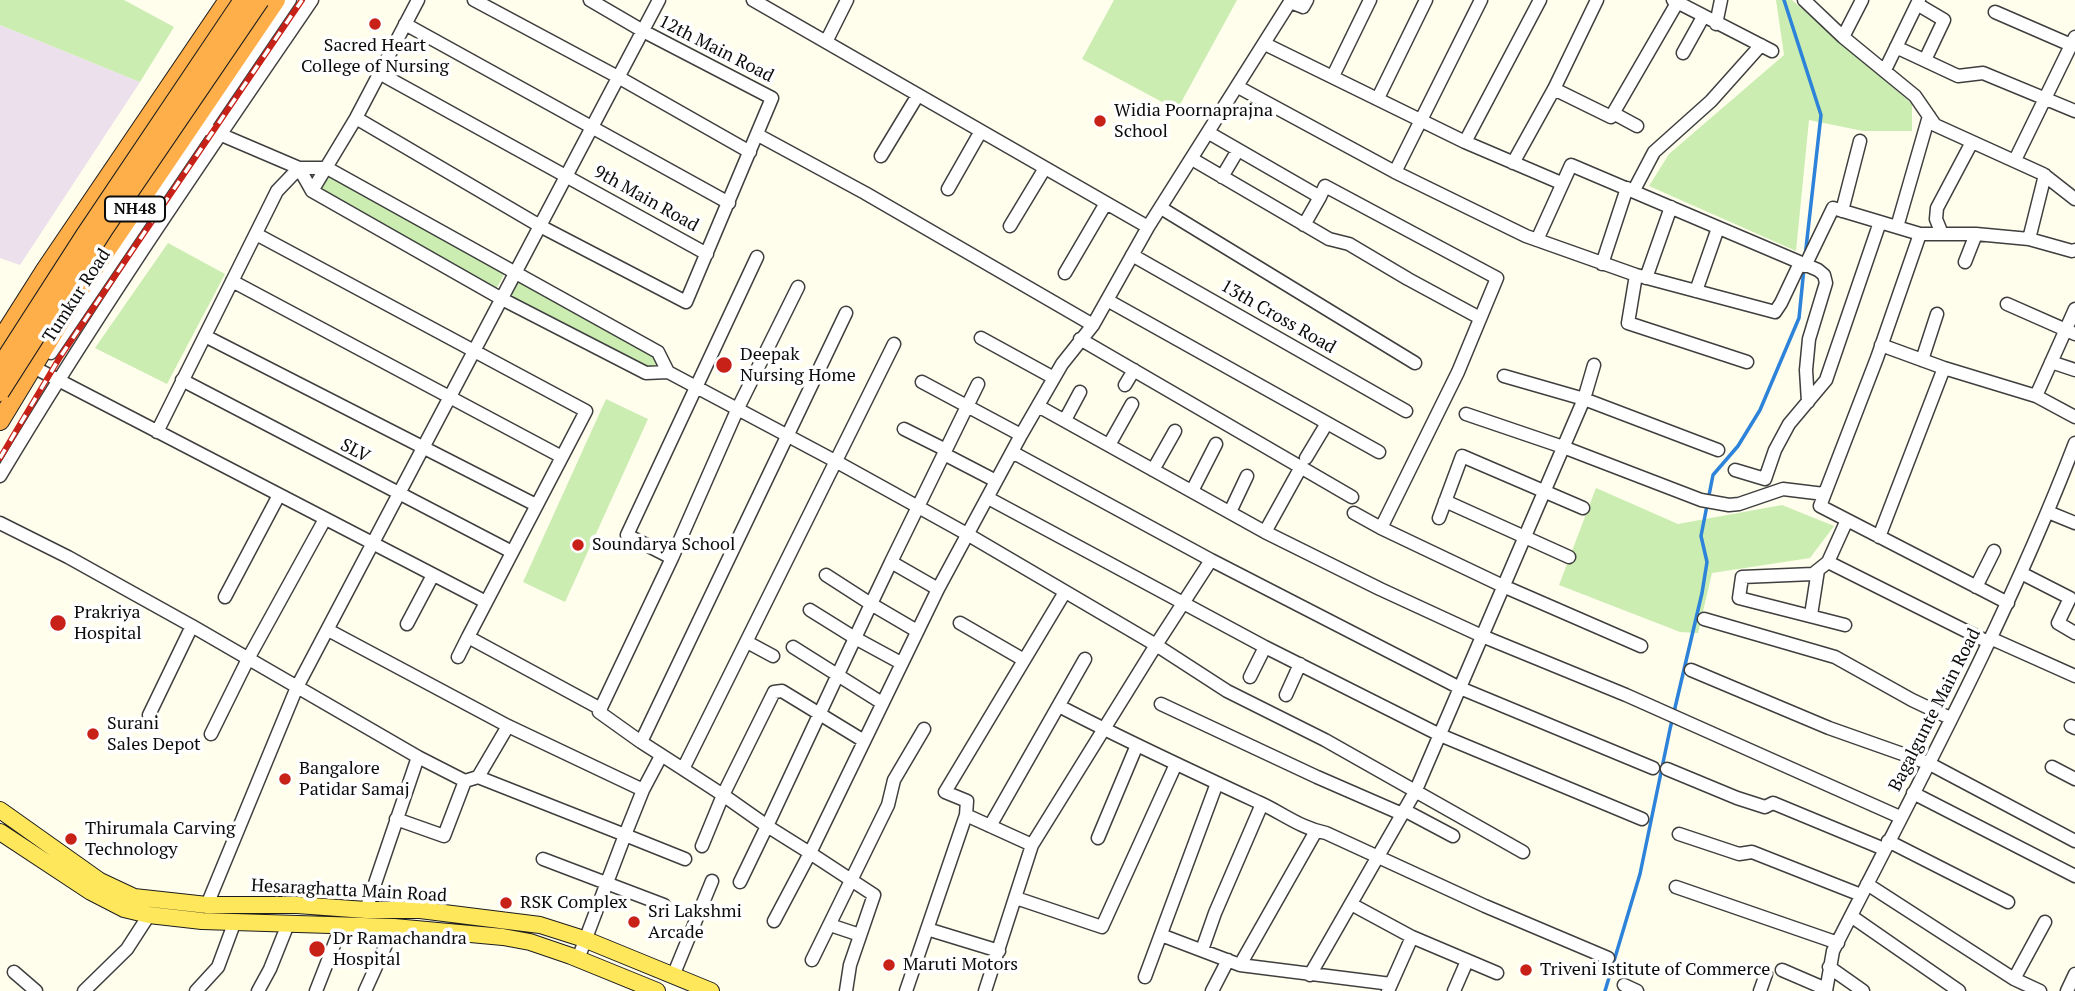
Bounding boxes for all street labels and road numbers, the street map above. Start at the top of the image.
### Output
street label: 12th Main Road [655,11,777,87]
street label: 9th Main Road [590,161,702,237]
road number: NH48 [105,196,165,222]
street label: Tumkur Road [39,245,115,347]
street label: 13th Cross Road [1217,275,1339,359]
street label: SLV [337,434,373,468]
street label: Bagalgunte Main Road [1885,625,1985,795]
street label: Hesaraghatta Main Road [250,875,448,907]

